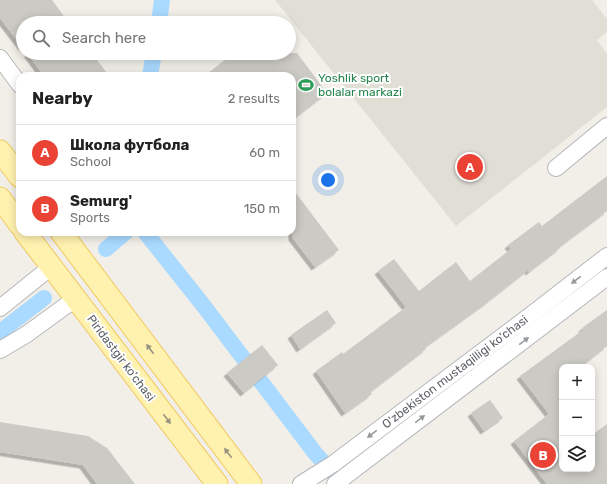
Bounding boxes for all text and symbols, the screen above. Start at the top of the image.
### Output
search box [16,16,296,60]
icon: search [30,27,52,49]
text: Search here [62,29,146,47]
place label: Yoshlik sport bolalar markazi [318,71,402,99]
sports icon: Yoshlik sport bolalar markazi [297,76,315,94]
text: Nearby [32,88,93,108]
text: 2 results [228,91,280,106]
text: Школа футбола [70,136,189,154]
text: A [40,145,50,160]
text: 60 m [249,145,280,160]
pin: A [457,152,483,182]
text: School [70,154,111,169]
your location [318,170,338,190]
text: Semurg' [70,192,132,210]
text: B [40,201,50,216]
text: 150 m [244,201,280,216]
text: Sports [70,210,110,225]
one-way arrow [571,276,582,284]
street label: Piridastgir ko'chasi [84,312,158,404]
street label: O'zbekiston mustaqilligi ko'chasi [379,312,531,431]
one-way arrow [518,336,529,345]
one-way arrow [146,344,154,354]
map controls [559,364,595,472]
button: + [559,364,595,400]
button: − [559,400,595,436]
one-way arrow [163,414,171,424]
one-way arrow [415,415,426,423]
one-way arrow [367,430,377,438]
button: layers [559,436,595,472]
pin: B [530,440,556,470]
one-way arrow [224,447,232,458]

